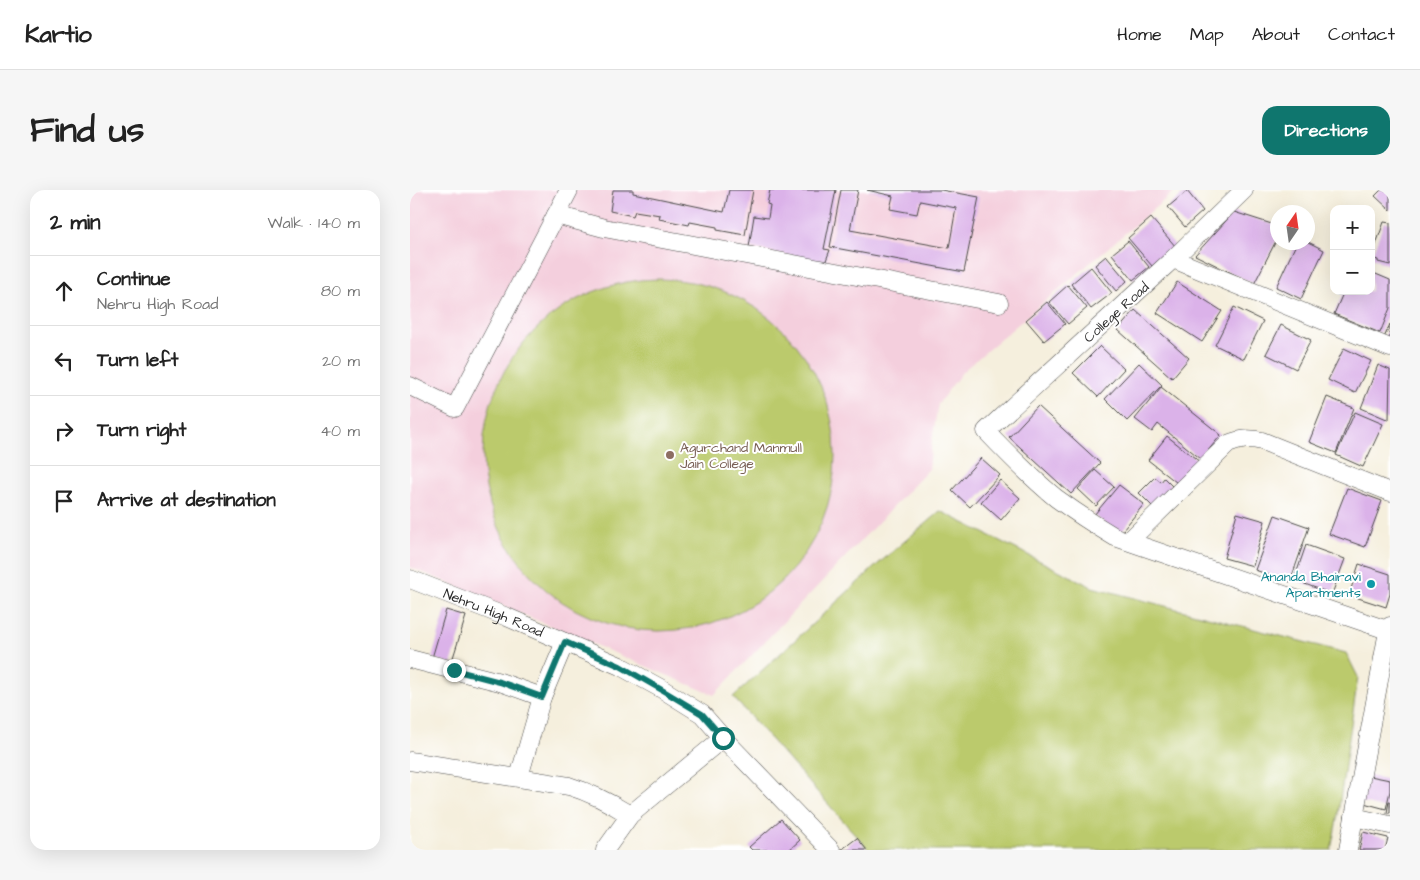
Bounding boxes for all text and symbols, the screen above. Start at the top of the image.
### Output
text: Kartio [25,18,92,52]
text: Home [1117,22,1162,47]
text: Map [1190,22,1224,47]
text: About [1252,22,1300,47]
text: Contact [1328,22,1395,47]
text: Find us [30,106,144,155]
button: Directions [1262,106,1390,155]
north arrow [1270,205,1315,250]
map controls [1330,205,1375,295]
button: + [1330,205,1375,250]
text: 2 min [50,208,100,237]
text: Walk · 140 m [268,212,360,234]
button: − [1330,250,1375,295]
text: Continue [97,266,171,293]
icon: ahead [50,277,78,305]
street label: College Road [1079,278,1154,348]
text: 80 m [321,280,360,302]
text: Nehru High Road [97,293,218,315]
icon: left [50,347,78,375]
text: Turn left [97,347,178,374]
text: 20 m [322,350,360,372]
icon: right [50,417,78,445]
text: Turn right [97,417,186,444]
text: 40 m [320,420,360,442]
place label: Agurchand Manmull Jain College [680,438,802,474]
marker: Agurchand Manmull Jain College [664,449,676,461]
icon: arrive [50,487,78,515]
text: Arrive at destination [97,487,276,514]
place label: Ananda Bhairavi Apartments [1261,567,1361,603]
marker: Ananda Bhairavi Apartments [1365,578,1377,590]
street label: Nehru High Road [440,584,546,643]
route end [443,659,466,682]
route start [712,727,735,750]

